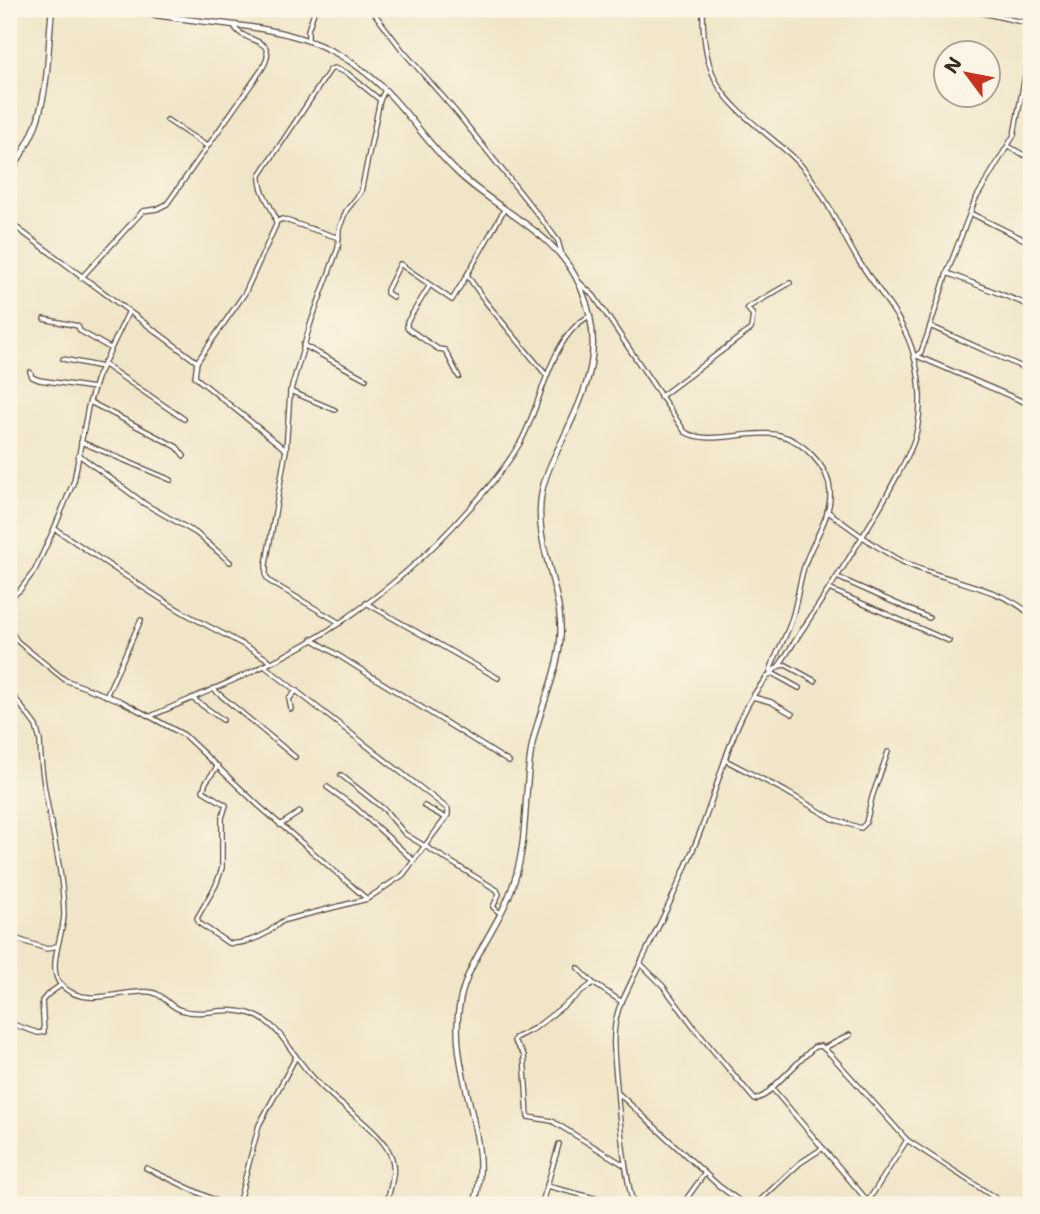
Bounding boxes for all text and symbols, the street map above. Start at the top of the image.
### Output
north arrow [932,38,1002,108]
text: N [938,52,968,78]

